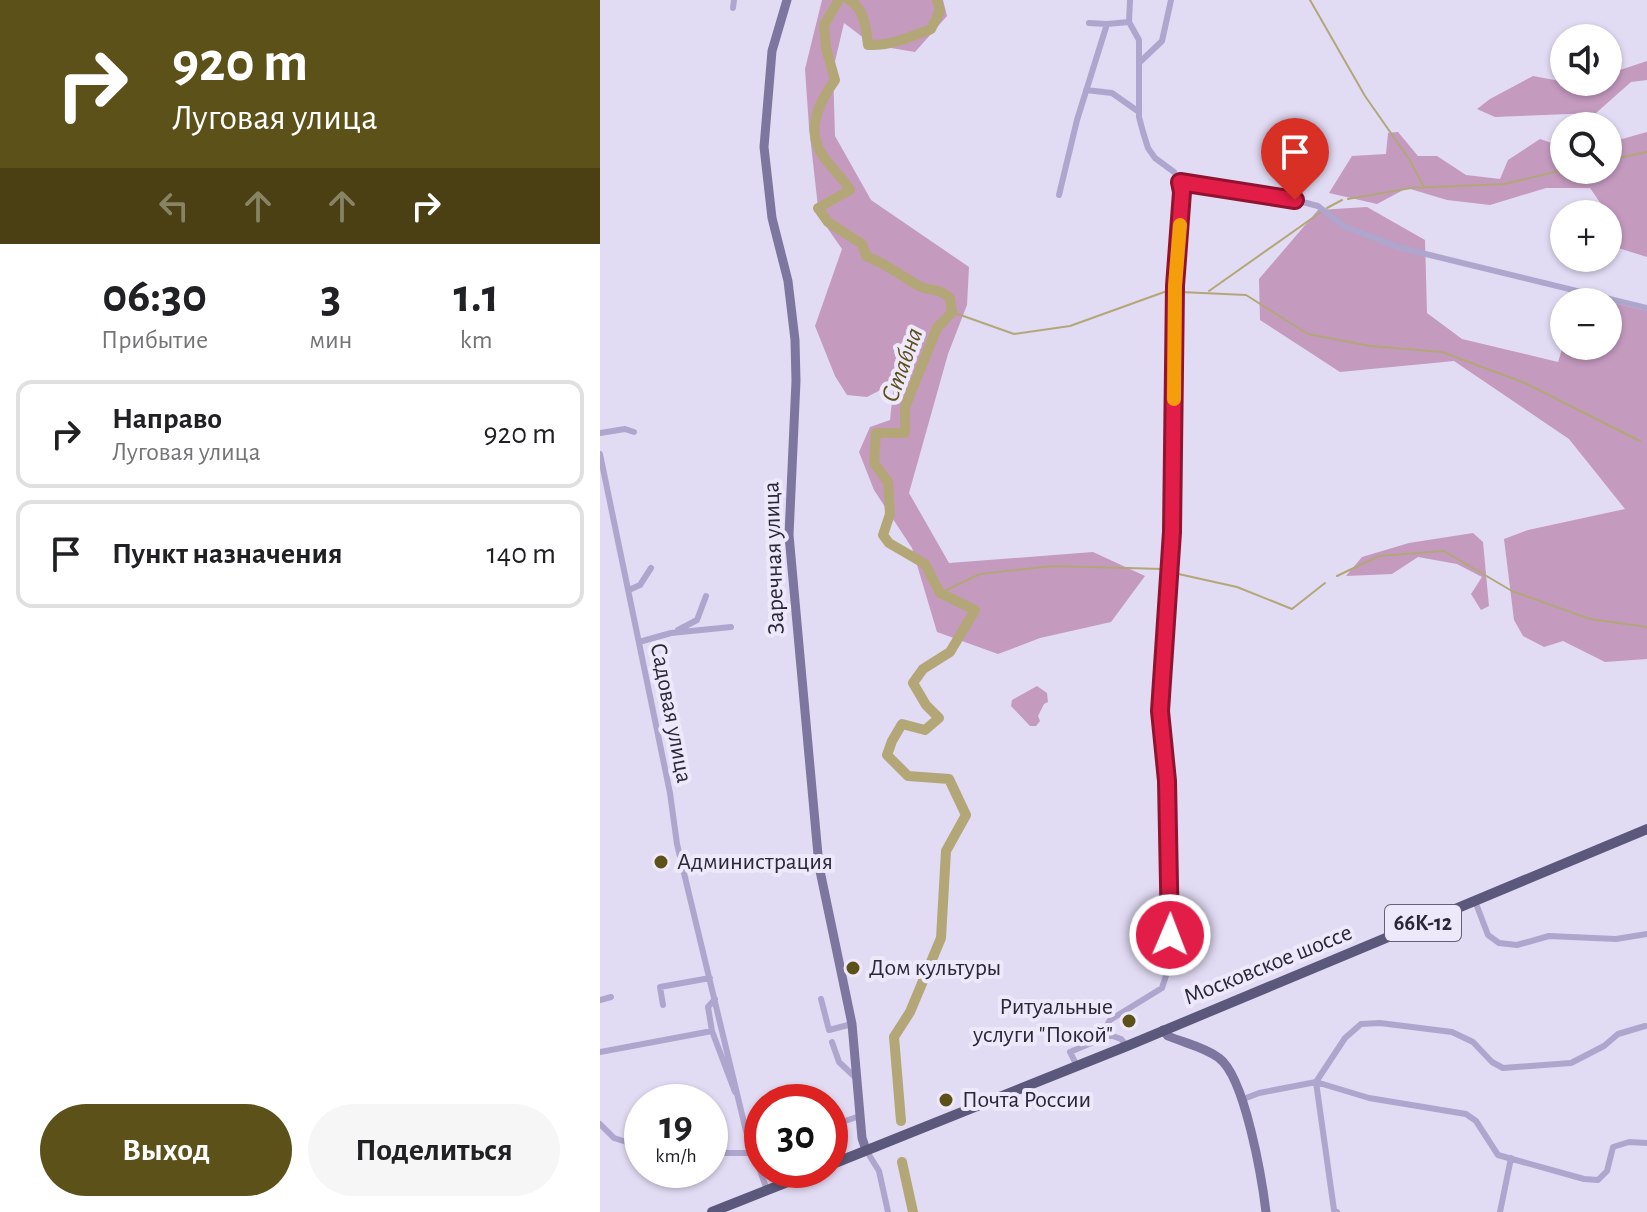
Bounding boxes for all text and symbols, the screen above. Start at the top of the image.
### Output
map controls [1550,24,1622,360]
button: sound [1550,24,1622,96]
icon: right [40,32,144,136]
text: 920 m [172,35,308,91]
text: Луговая улица [172,100,378,136]
button: search [1550,112,1622,184]
pin [1261,118,1329,200]
icon: arrive [1273,130,1317,174]
icon: left [152,184,196,228]
icon: ahead [236,184,280,228]
icon: ahead [320,184,364,228]
icon: right [404,184,448,228]
button: + [1550,200,1622,272]
text: 06:30 [102,273,207,321]
text: 3 [320,273,341,321]
text: 1.1 [453,273,499,321]
button: − [1550,288,1622,360]
water label: Стабна [877,324,927,406]
text: Прибытие [101,327,208,353]
text: мин [309,327,352,353]
text: km [460,327,493,353]
text: Направо [112,404,222,434]
icon: right [44,412,88,456]
text: 920 m [483,419,556,449]
text: Луговая улица [112,439,261,465]
street label: Заречная улица [759,481,789,635]
icon: arrive [44,532,88,576]
text: Пункт назначения [112,539,343,569]
text: 140 m [486,539,556,569]
street label: Садовая улица [646,641,696,785]
place label: Администрация [677,850,833,874]
marker: Администрация [652,853,670,871]
position arrow [1128,893,1212,977]
road number: 66К-12 [1385,905,1461,941]
street label: Московское шоссе [1180,920,1356,1010]
place label: Дом культуры [869,956,1001,980]
marker: Дом культуры [844,959,862,977]
place label: Ритуальные услуги "Покой" [972,995,1113,1047]
marker: Ритуальные услуги "Покой" [1120,1012,1138,1030]
speed limit sign: 30 [744,1084,848,1188]
place label: Почта России [962,1088,1091,1112]
marker: Почта России [937,1091,955,1109]
button: Выход [40,1104,292,1196]
button: Поделиться [308,1104,560,1196]
text: 19 [659,1106,693,1146]
text: km/h [655,1146,697,1166]

